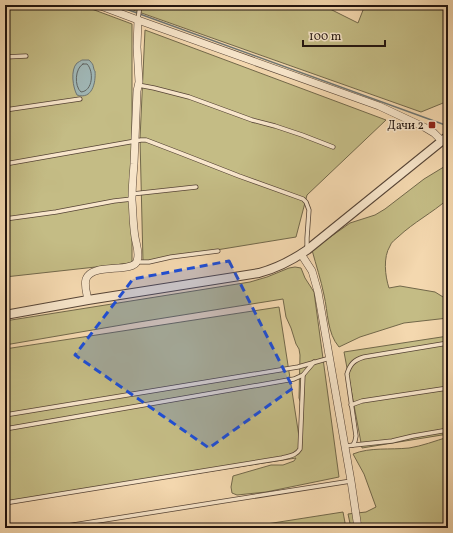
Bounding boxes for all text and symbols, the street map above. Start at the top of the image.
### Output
scale bar [303,22,385,48]
text: 100 m [309,29,342,45]
place label: Дачи 2 [387,118,424,134]
marker: Дачи 2 [427,120,437,130]

